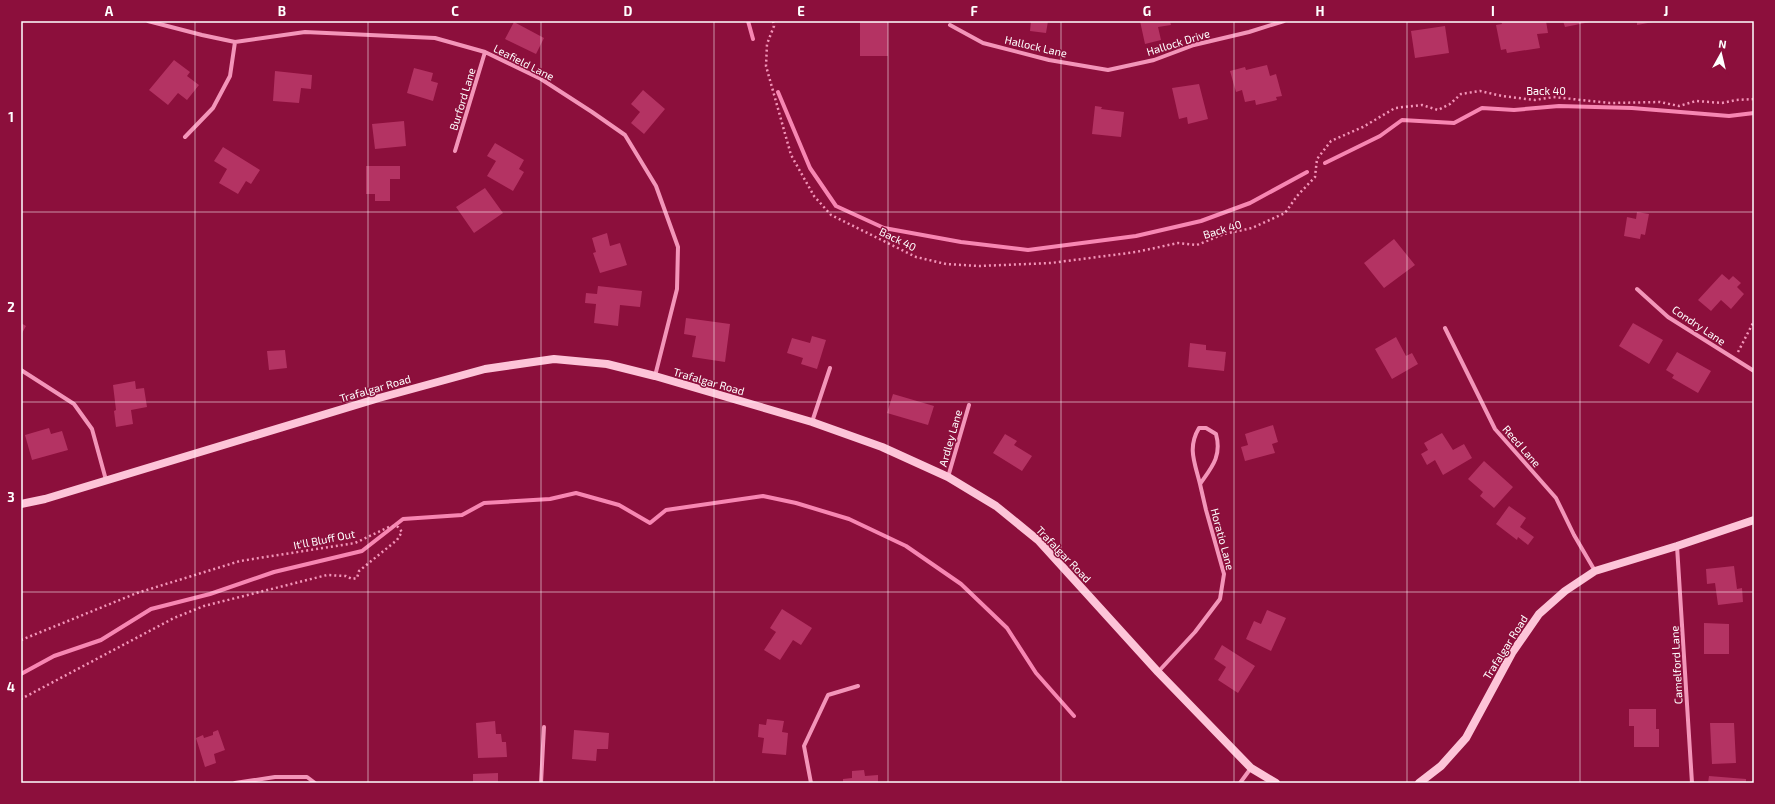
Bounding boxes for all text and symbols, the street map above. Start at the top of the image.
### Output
text: A [105,3,114,19]
text: B [278,3,286,19]
text: C [451,3,459,19]
text: D [624,3,633,19]
text: E [797,3,805,19]
text: F [970,3,978,19]
text: G [1143,3,1151,19]
text: H [1316,3,1325,19]
text: I [1491,3,1495,19]
text: J [1664,3,1668,19]
street label: Hallock Drive [1145,26,1211,58]
street label: Hallock Lane [1004,33,1068,59]
north arrow [1701,34,1741,74]
text: N [1718,37,1727,51]
street label: Leafield Lane [492,41,557,83]
street label: Burford Lane [446,66,478,132]
street label: Back 40 [1526,84,1566,97]
text: 1 [8,109,14,125]
street label: Back 40 [1201,217,1243,241]
street label: Back 40 [877,224,919,254]
text: 2 [7,299,15,315]
street label: Condry Lane [1670,302,1728,348]
street label: Trafalgar Road [672,365,746,397]
street label: Trafalgar Road [338,372,412,404]
street label: Ardley Lane [936,408,964,468]
street label: Reed Lane [1500,422,1544,470]
text: 3 [7,489,15,505]
street label: Horatio Lane [1208,507,1238,572]
street label: Trafalgar Road [1034,523,1094,585]
street label: It'll Bluff Out [292,527,356,551]
street label: Trafalgar Road [1480,612,1530,682]
street label: Camelford Lane [1667,625,1685,705]
text: 4 [7,679,15,695]

